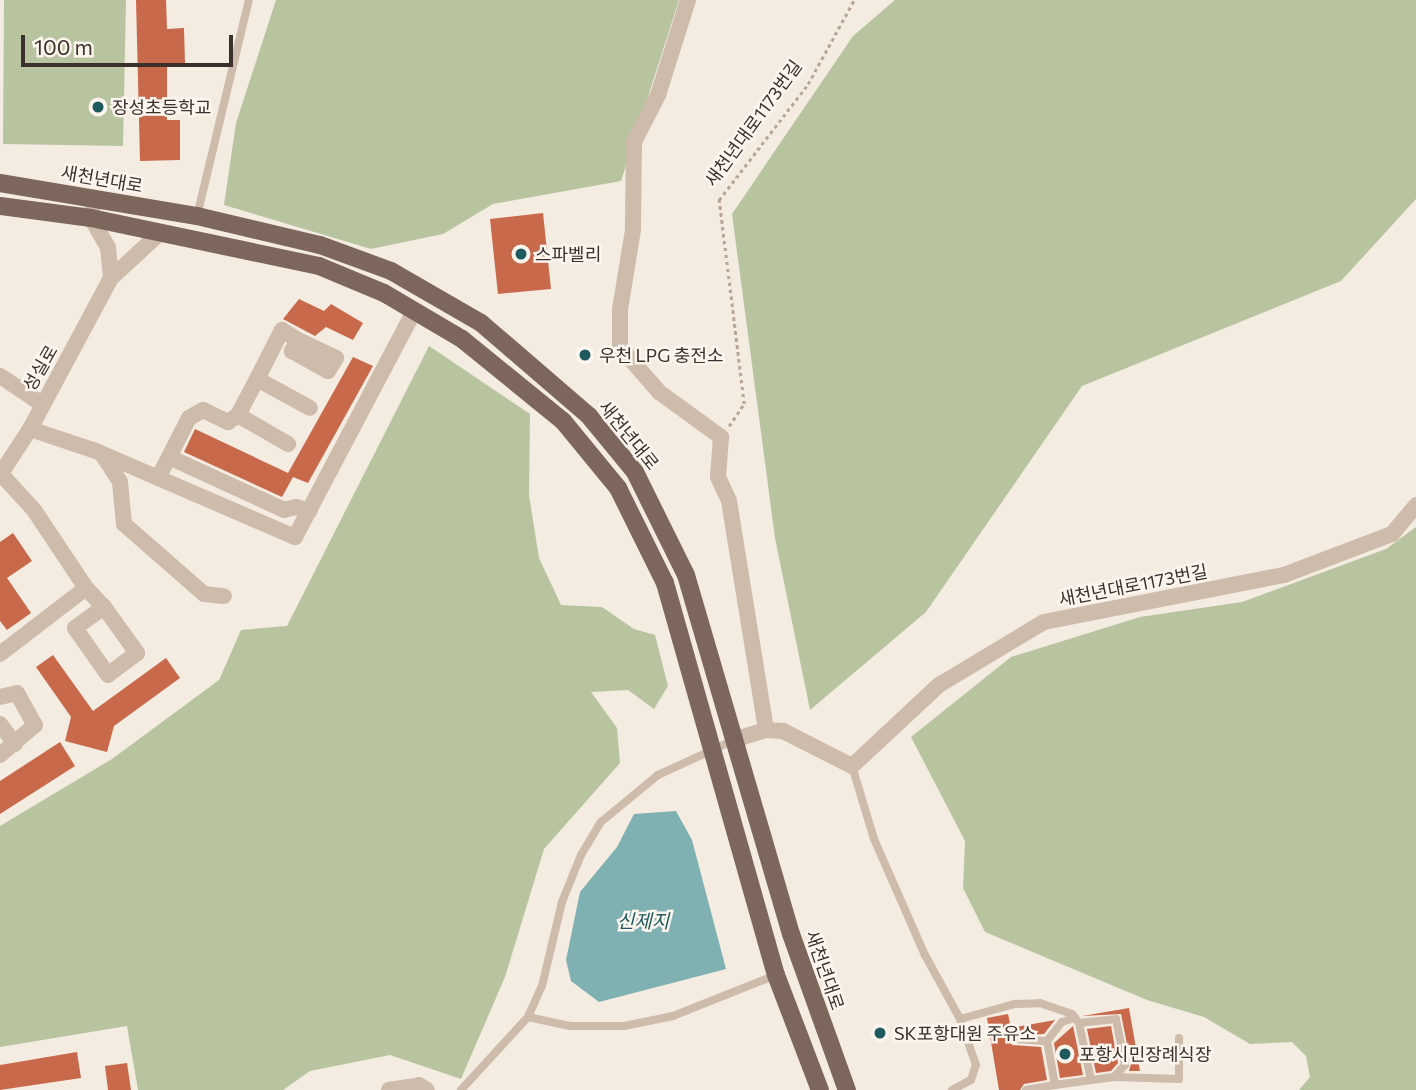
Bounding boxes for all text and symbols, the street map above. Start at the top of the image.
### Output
scale bar [24,21,236,65]
text: 100 m [34,34,93,59]
street label: 새천년대로1173번길 [700,56,806,190]
place label: 장성초등학교 [112,96,211,118]
marker: 장성초등학교 [90,99,106,115]
street label: 새천년대로 [59,161,145,197]
place label: 스파벨리 [535,243,601,265]
marker: 스파벨리 [513,246,529,262]
street label: 성실로 [18,341,62,395]
place label: 우천 LPG 충전소 [599,344,723,366]
marker: 우천 LPG 충전소 [577,347,593,363]
street label: 새천년대로 [595,396,663,474]
street label: 새천년대로1173번길 [1057,560,1209,610]
water label: 신제지 [617,910,669,932]
street label: 새천년대로 [801,927,849,1013]
place label: SK포항대원 주유소 [894,1022,1036,1044]
marker: SK포항대원 주유소 [872,1025,888,1041]
place label: 포항시민장례식장 [1079,1043,1211,1065]
marker: 포항시민장례식장 [1057,1046,1073,1062]

